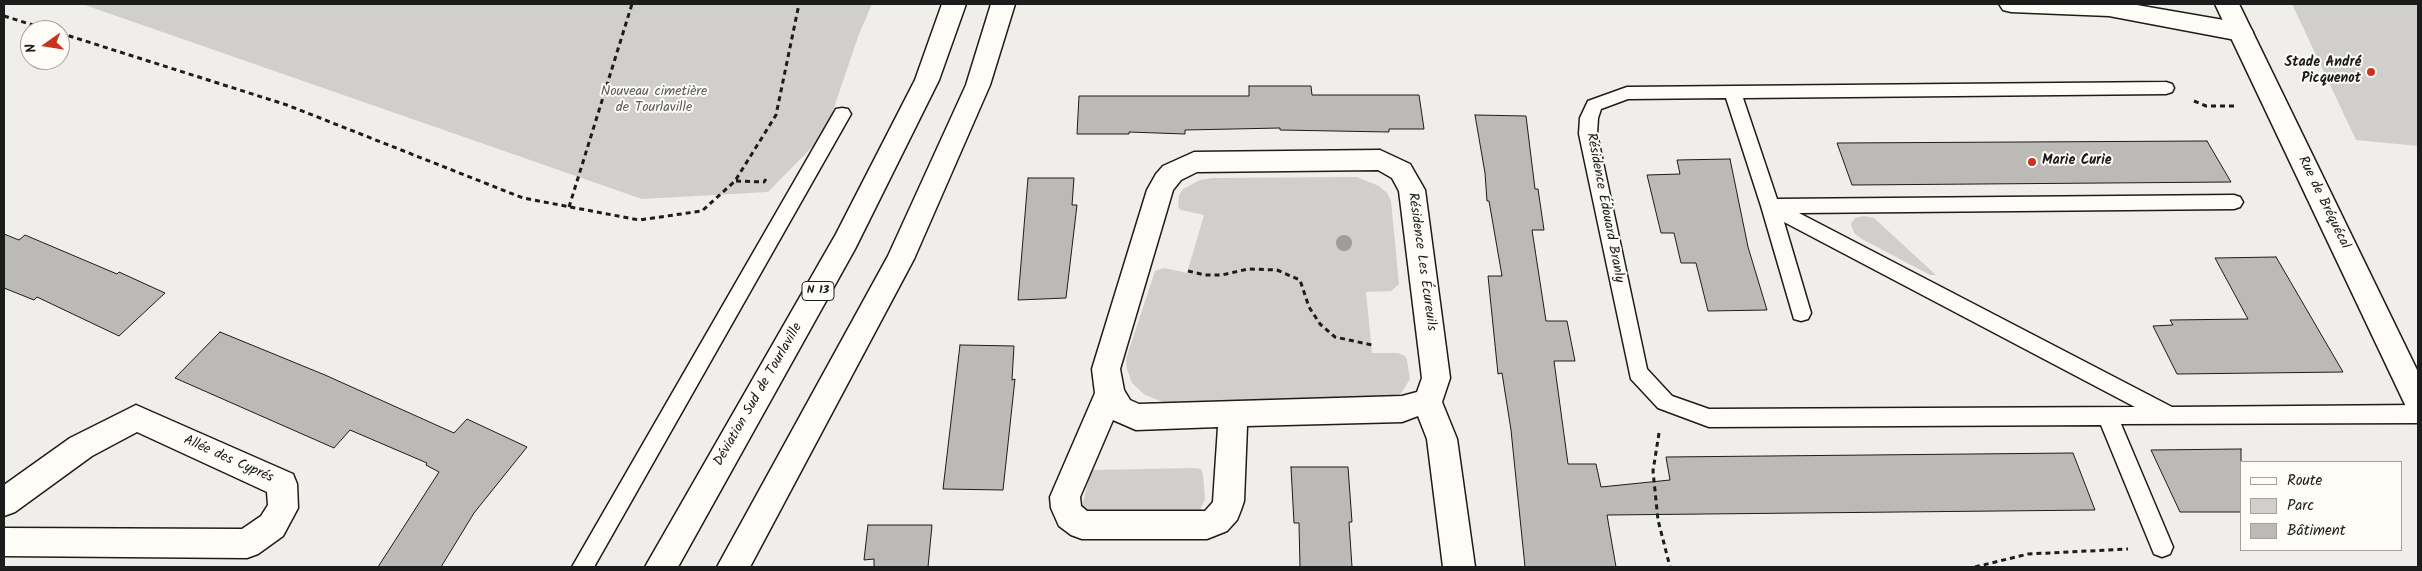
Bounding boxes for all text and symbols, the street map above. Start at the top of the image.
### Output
north arrow [20,20,70,70]
text: N [20,41,43,55]
place label: Stade André Picquenot [2285,56,2361,88]
marker: Stade André Picquenot [2365,66,2377,78]
park label: Nouveau cimetière de Tourlaville [601,85,707,118]
street label: Résidence Édouard Branly [1581,132,1627,284]
place label: Marie Curie [2042,154,2112,170]
street label: Rue de Bréquécal [2293,154,2353,252]
marker: Marie Curie [2026,156,2038,168]
street label: Résidence Les Écureuils [1403,192,1439,332]
road number: N 13 [802,282,834,300]
street label: Déviation Sud de Tourlaville [711,320,807,470]
street label: Allée des Cyprés [180,433,276,487]
legend [2240,461,2402,551]
text: Route [2287,469,2322,493]
text: Parc [2287,494,2314,518]
text: Bâtiment [2287,519,2346,543]

